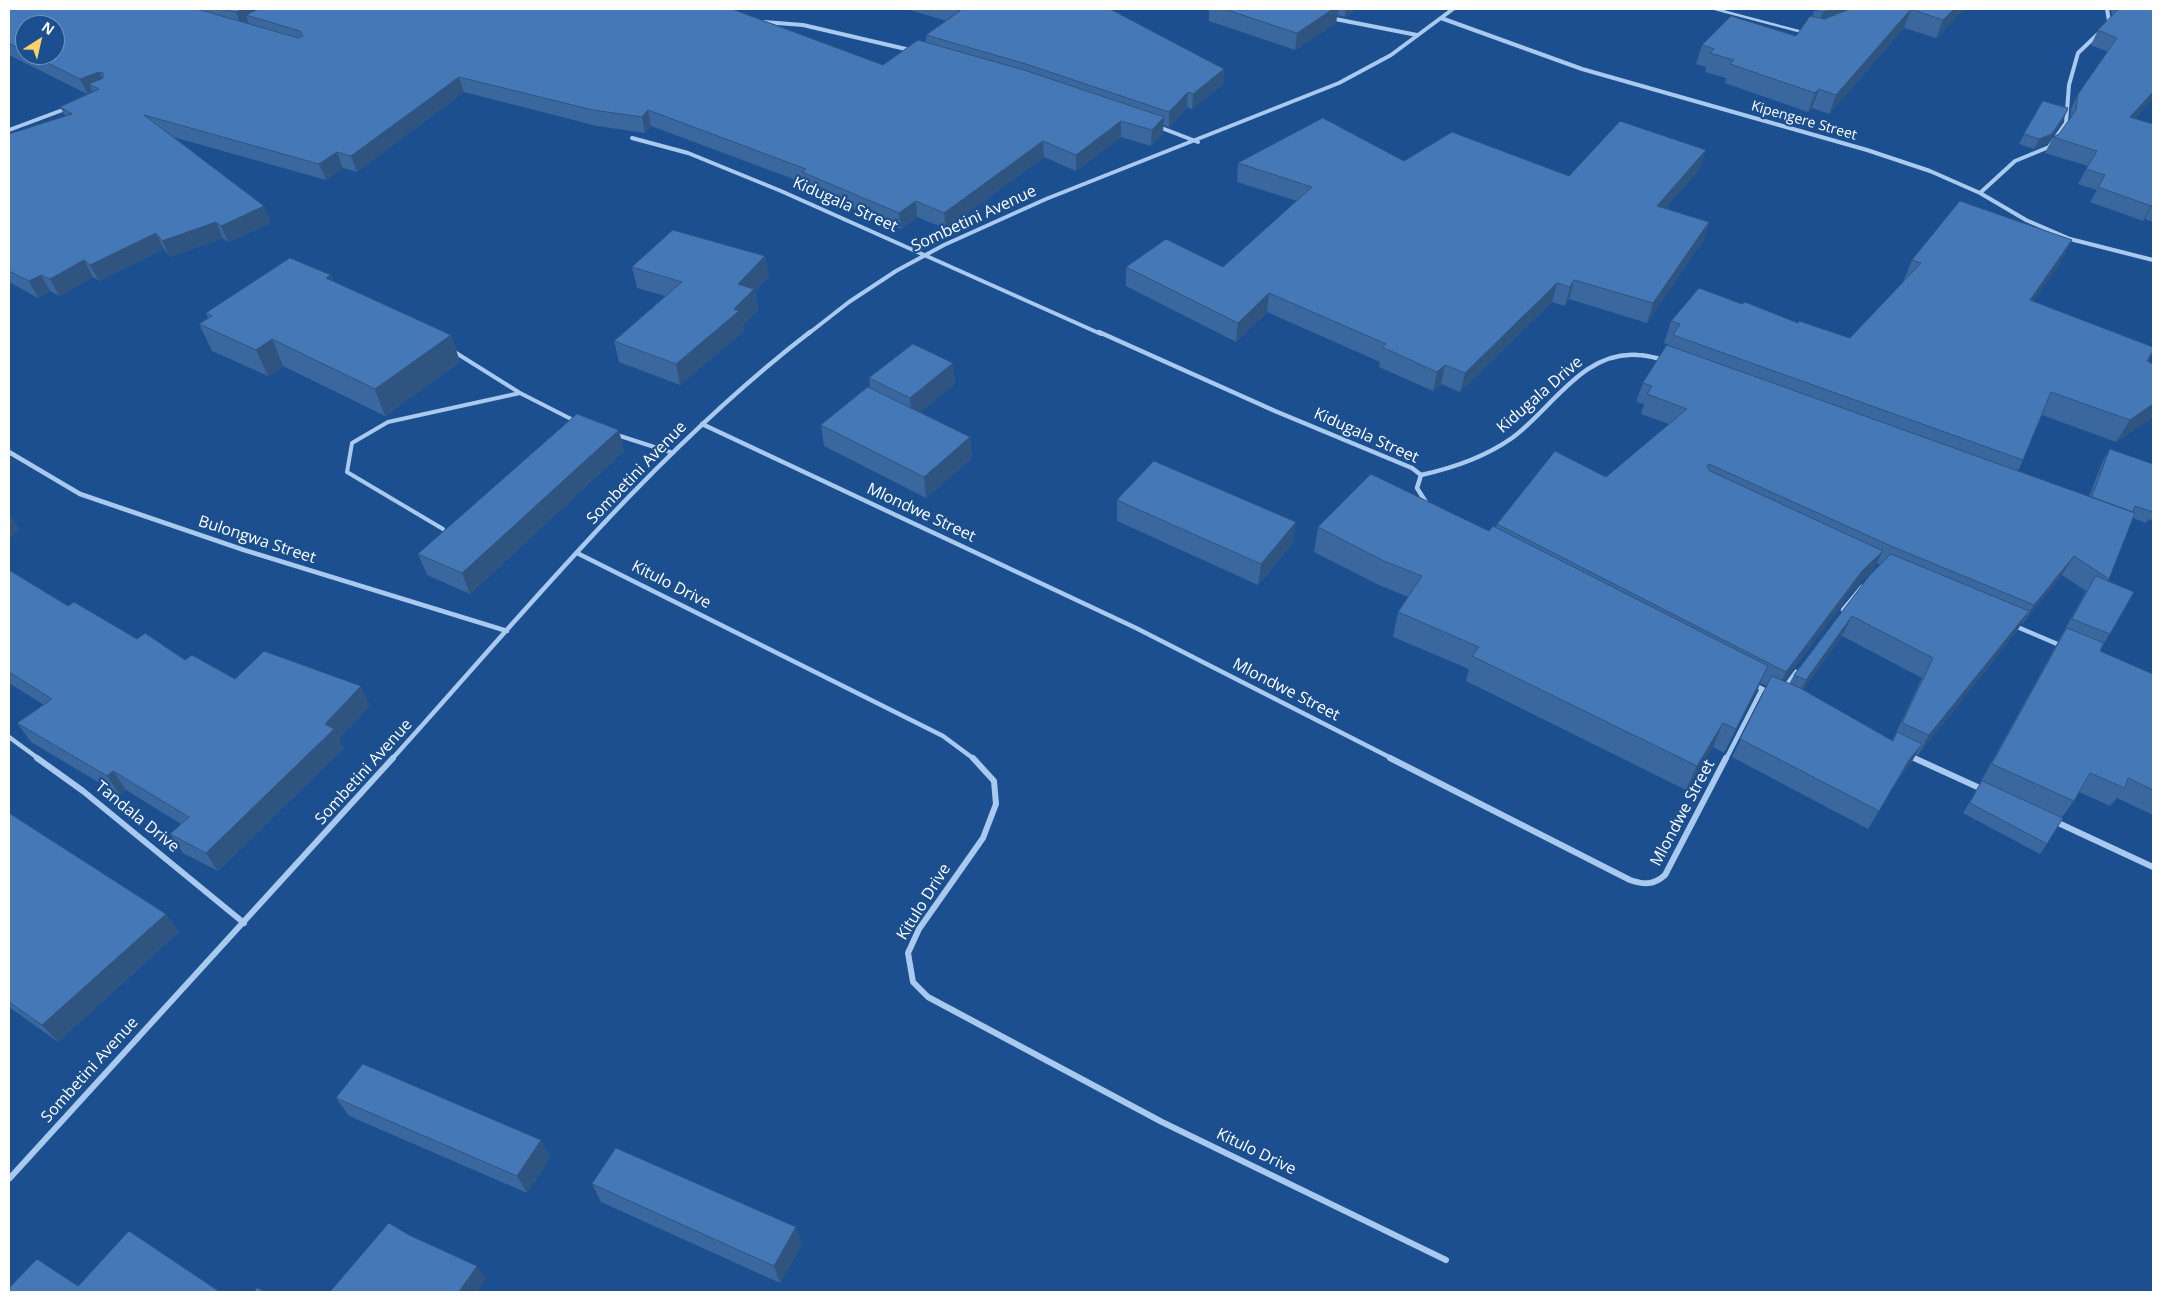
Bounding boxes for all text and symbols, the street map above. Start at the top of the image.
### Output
north arrow [15,15,65,65]
text: N [38,17,58,39]
street label: Kipengere Street [1749,98,1859,144]
street label: Kidugala Street [790,173,900,237]
street label: Sombetini Avenue [909,182,1039,256]
street label: Kidugala Drive [1493,353,1587,437]
street label: Kidugala Street [1311,404,1421,468]
street label: Sombetini Avenue [583,418,691,528]
street label: Mlondwe Street [864,479,978,547]
street label: Bulongwa Street [196,512,318,568]
street label: Kitulo Drive [628,557,714,613]
street label: Mlondwe Street [1229,655,1343,725]
street label: Sombetini Avenue [312,715,416,829]
street label: Mlondwe Street [1647,756,1719,870]
street label: Tandala Drive [91,777,183,857]
street label: Kitulo Drive [893,860,955,944]
street label: Sombetini Avenue [38,1013,142,1127]
street label: Kitulo Drive [1213,1124,1299,1180]

